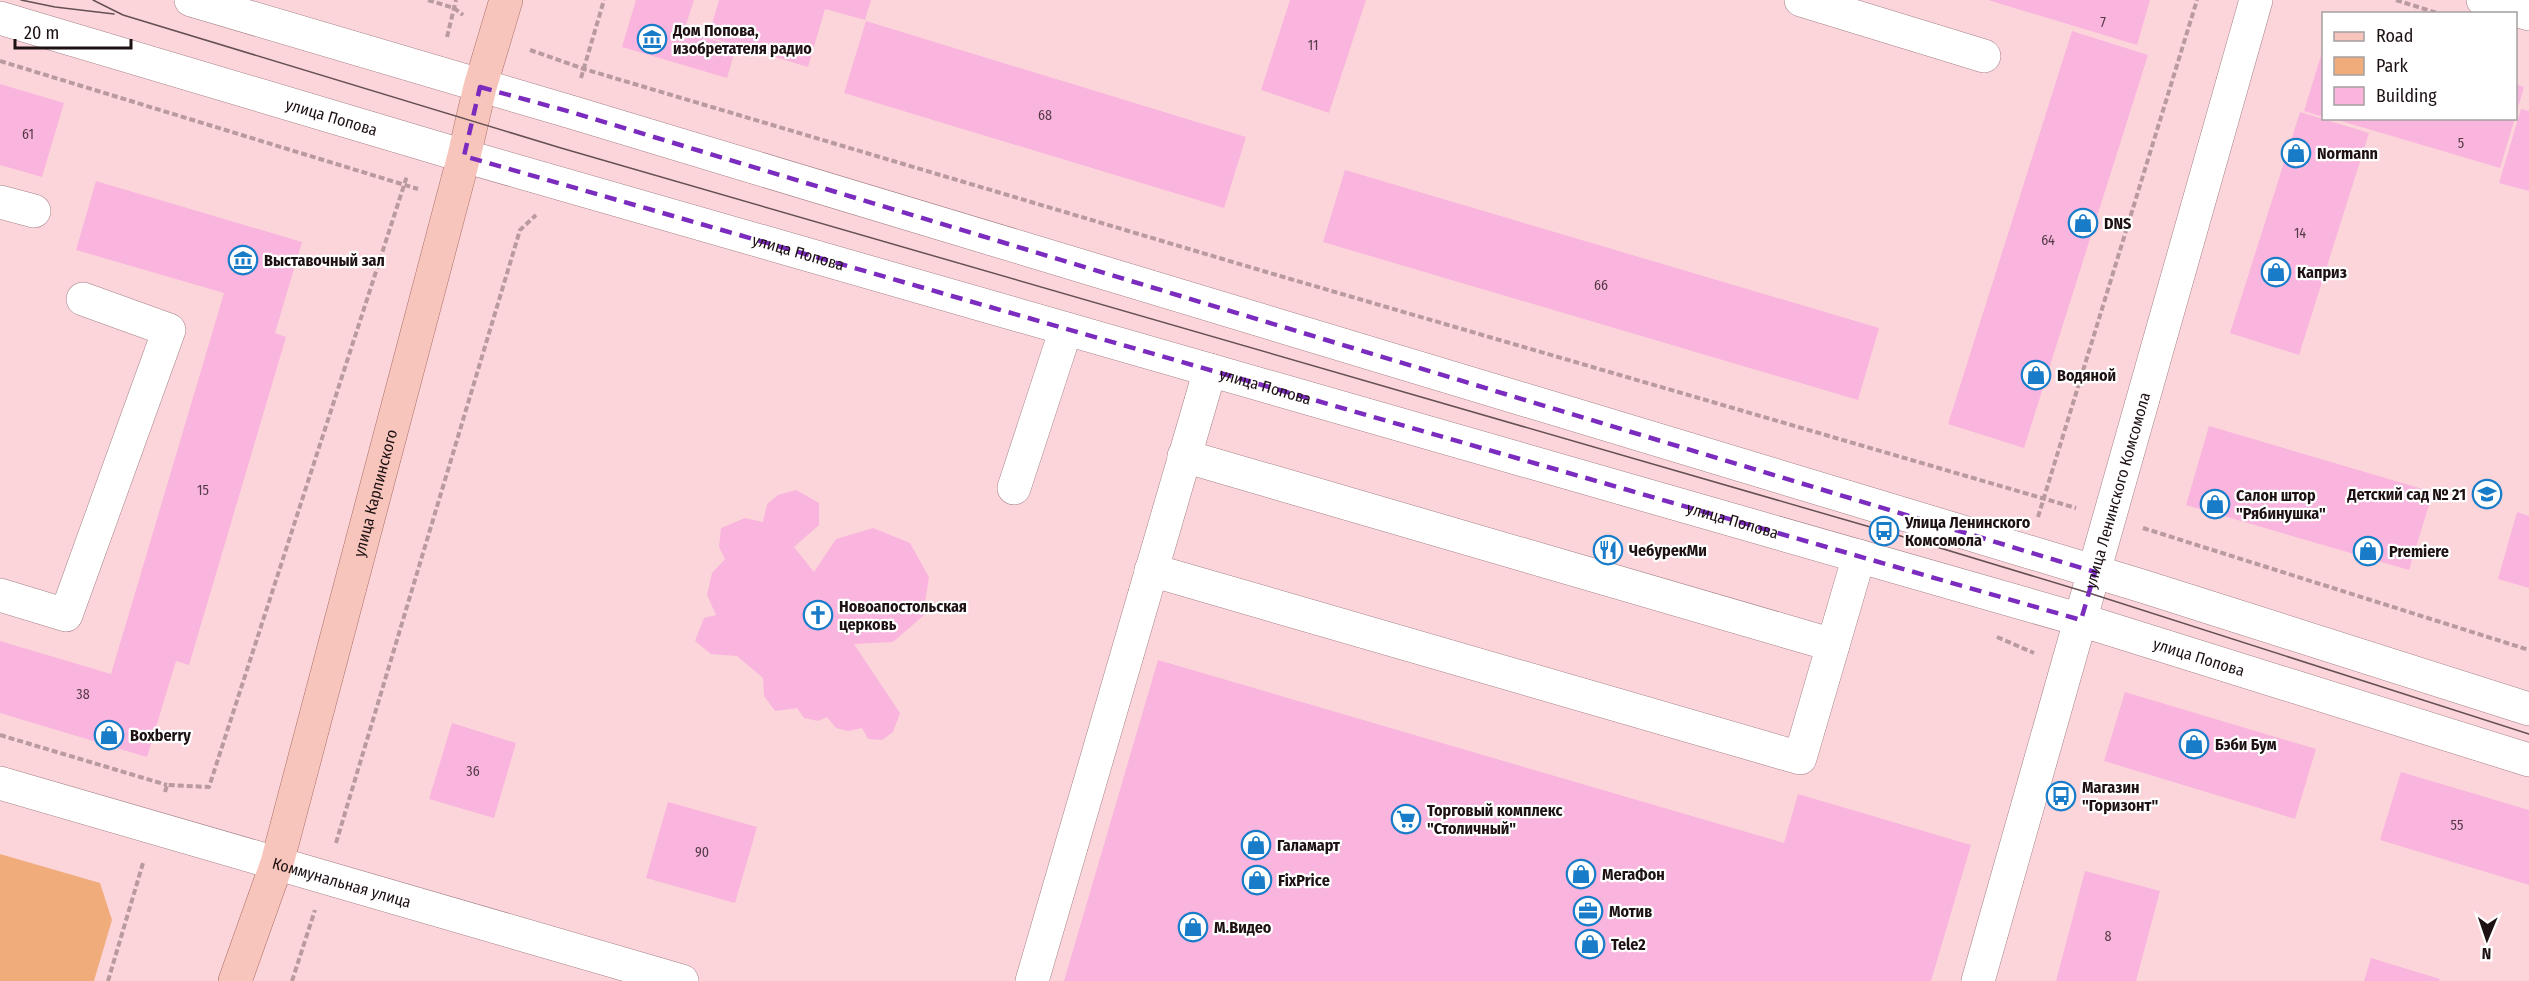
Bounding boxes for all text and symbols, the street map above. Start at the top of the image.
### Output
scale bar [15,12,130,50]
legend [2322,12,2517,120]
house number: 7 [2100,14,2106,31]
place label: Дом Попова, изобретателя радио [672,21,812,58]
text: 20 m [24,22,59,44]
museum icon: Дом Попова, изобретателя радио [636,23,668,55]
text: Road [2376,25,2413,47]
house number: 11 [1308,37,1318,54]
text: Park [2376,55,2409,77]
text: Building [2376,85,2437,107]
street label: улица Попова [283,95,380,140]
house number: 68 [1038,107,1052,124]
house number: 61 [22,126,34,143]
house number: 5 [2458,135,2464,152]
shop icon: Normann [2280,137,2312,169]
place label: Normann [2317,144,2378,163]
shop icon: DNS [2067,207,2099,239]
place label: DNS [2104,214,2131,233]
house number: 14 [2294,225,2306,242]
street label: улица Попова [750,230,847,275]
house number: 64 [2041,232,2055,249]
museum icon: Выставочный зал [227,244,259,276]
place label: Выставочный зал [264,251,385,270]
shop icon: Каприз [2260,256,2292,288]
place label: Каприз [2297,263,2347,282]
house number: 66 [1594,277,1608,294]
shop icon: Водяной [2020,359,2052,391]
street label: улица Попова [1217,364,1314,409]
place label: Водяной [2057,366,2116,385]
street label: улица Ленинского Комсомола [2081,390,2154,591]
street label: улица Карпинского [349,427,401,559]
school or university icon: Детский сад № 21 [2471,478,2503,510]
house number: 15 [197,482,209,499]
place label: Детский сад № 21 [2346,485,2466,504]
place label: Салон штор "Рябинушка" [2236,486,2326,523]
shop icon: Салон штор "Рябинушка" [2199,488,2231,520]
street label: улица Попова [1684,498,1781,543]
place label: Улица Ленинского Комсомола [1904,513,2031,550]
bus stop icon: Улица Ленинского Комсомола [1868,515,1900,547]
restaurant icon: ЧебурекМи [1592,534,1624,566]
shop icon: Premiere [2352,535,2384,567]
place label: ЧебурекМи [1629,541,1707,560]
place label: Premiere [2389,542,2449,561]
place label: Новоапостольская церковь [839,597,967,634]
church icon: Новоапостольская церковь [802,599,834,631]
street label: улица Попова [2151,634,2247,681]
house number: 38 [76,686,90,703]
shop icon: Boxberry [93,719,125,751]
place label: Boxberry [130,726,191,745]
shop icon: Бэби Бум [2178,728,2210,760]
place label: Бэби Бум [2215,735,2277,754]
house number: 36 [466,763,480,780]
place label: Магазин "Горизонт" [2082,778,2159,815]
bus stop icon: Магазин "Горизонт" [2045,780,2077,812]
place label: Торговый комплекс "Столичный" [1427,801,1563,838]
supermarket icon: Торговый комплекс "Столичный" [1390,803,1422,835]
house number: 55 [2451,817,2463,834]
shop icon: Галамарт [1240,829,1272,861]
place label: Галамарт [1277,836,1340,855]
house number: 90 [695,844,709,861]
street label: Коммунальная улица [270,854,413,912]
shop icon: МегаФон [1565,858,1597,890]
shop icon: FixPriсe [1241,864,1273,896]
place label: МегаФон [1602,865,1665,884]
place label: FixPriсe [1278,871,1330,890]
office icon: Мотив [1572,895,1604,927]
place label: Мотив [1609,902,1652,921]
north arrow [2457,909,2517,969]
shop icon: М.Видео [1177,911,1209,943]
place label: М.Видео [1214,918,1272,937]
shop icon: Tele2 [1574,928,1606,960]
house number: 8 [2105,928,2112,945]
place label: Tele2 [1611,935,1646,954]
text: N [2481,944,2492,963]

